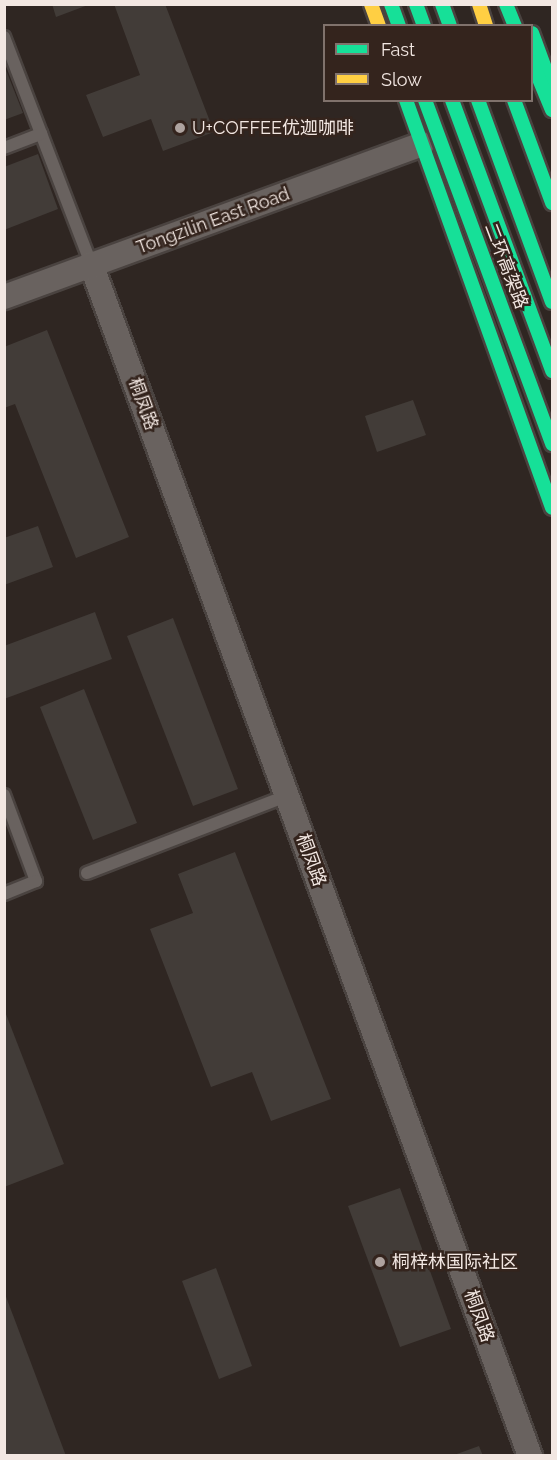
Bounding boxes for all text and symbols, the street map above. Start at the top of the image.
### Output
legend [323,24,533,102]
text: Fast [381,39,415,60]
text: Slow [381,69,422,90]
place label: U+COFFEE优迦咖啡 [192,117,354,139]
marker: U+COFFEE优迦咖啡 [173,121,187,135]
street label: Tongzilin East Road [134,183,292,259]
street label: 二环高架路 [480,220,532,312]
street label: 桐凤路 [124,375,162,433]
street label: 桐凤路 [292,831,330,889]
place label: 桐梓林国际社区 [392,1251,518,1273]
marker: 桐梓林国际社区 [373,1255,387,1269]
street label: 桐凤路 [460,1287,498,1345]

